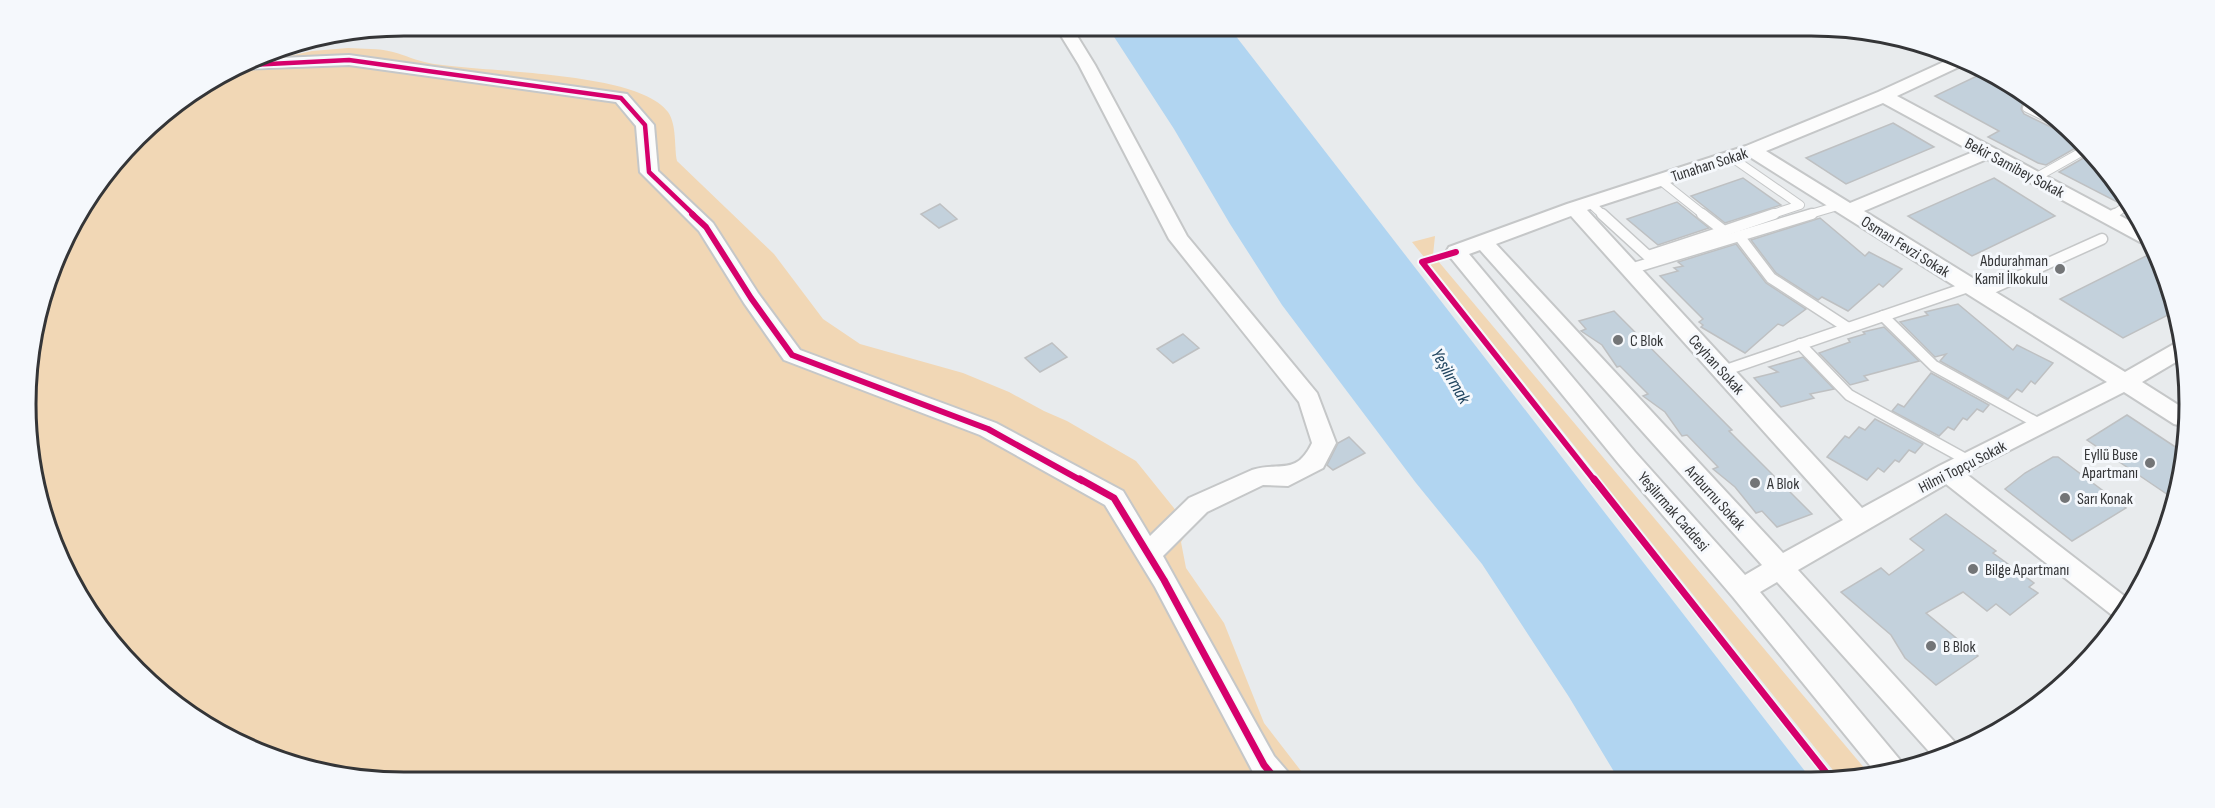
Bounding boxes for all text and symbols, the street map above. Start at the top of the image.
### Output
street label: Bekir Samibey Sokak [1961,134,2067,202]
street label: Tunahan Sokak [1669,144,1750,187]
street label: Osman Fevzi Sokak [1857,212,1953,282]
place label: Abdurahman Kamil İlkokulu [1975,252,2048,289]
marker: Abdurahman Kamil İlkokulu [2053,262,2067,276]
street label: Ceyhan Sokak [1684,331,1748,399]
place label: C Blok [1630,332,1663,351]
marker: C Blok [1611,333,1625,347]
water label: Yeşilırmak [1426,345,1475,409]
street label: Hilmi Topçu Sokak [1916,437,2010,498]
place label: Eyllü Buse Apartmanı [2081,446,2138,483]
marker: Eyllü Buse Apartmanı [2143,456,2157,470]
street label: Arıburnu Sokak [1680,461,1749,534]
street label: Yeşilırmak Caddesi [1633,468,1712,556]
place label: A Blok [1766,475,1799,494]
marker: A Blok [1748,476,1762,490]
place label: Sarı Konak [2077,490,2133,509]
marker: Sarı Konak [2058,491,2072,505]
place label: Bilge Apartmanı [1985,561,2069,580]
marker: Bilge Apartmanı [1966,562,1980,576]
place label: B Blok [1943,638,1976,657]
marker: B Blok [1924,639,1938,653]

